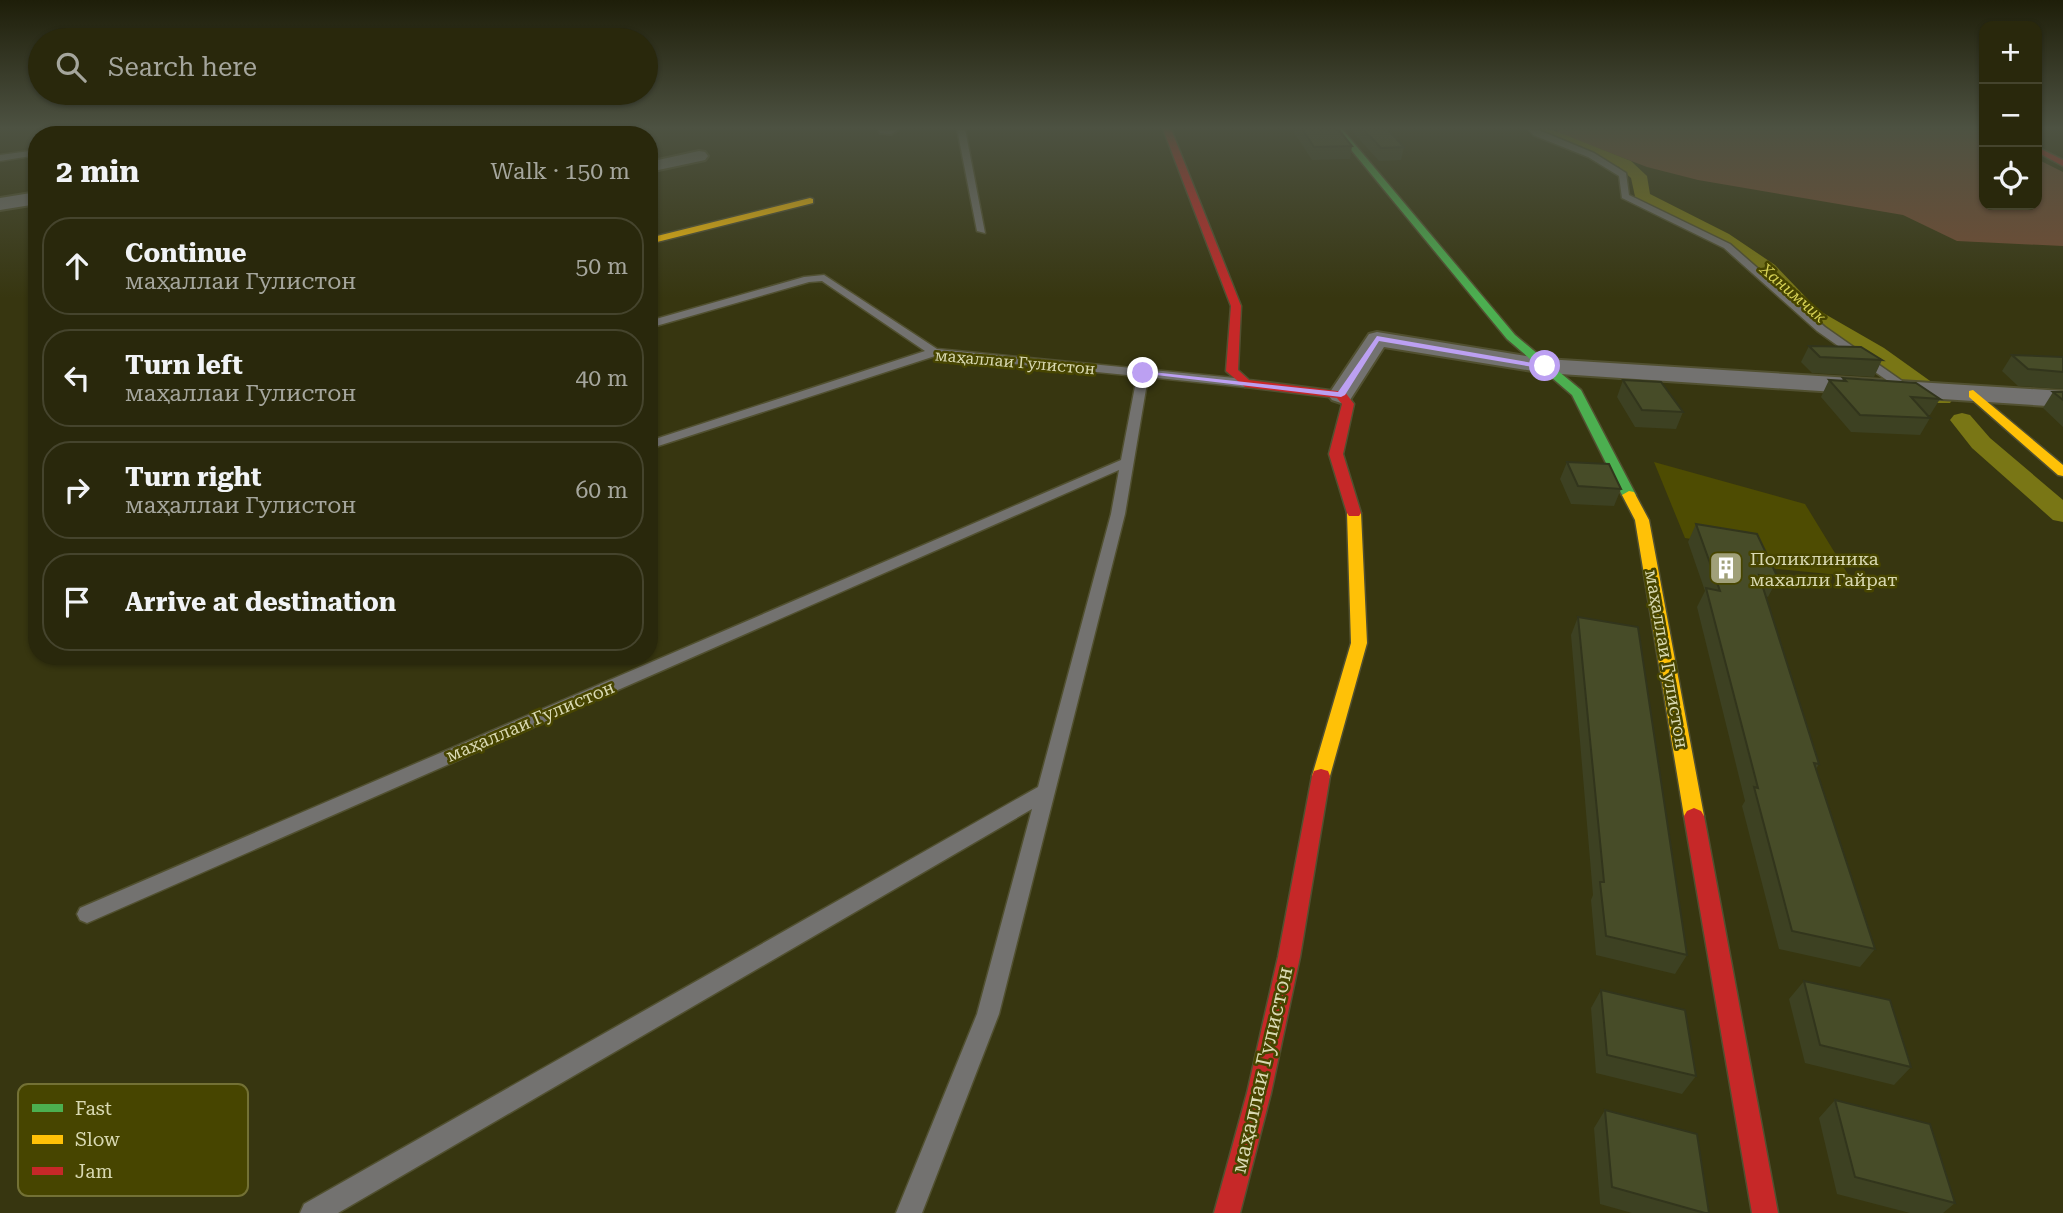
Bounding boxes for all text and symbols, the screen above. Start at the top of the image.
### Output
map controls [1979,21,2042,210]
button: + [1979,21,2042,84]
search box [28,28,658,105]
icon: search [52,48,90,86]
text: Search here [108,52,257,82]
button: − [1979,84,2042,147]
button: locate [1979,147,2042,210]
text: 2 min [56,154,139,189]
text: Walk · 150 m [491,158,630,185]
text: Continue [125,238,247,268]
icon: ahead [58,247,96,285]
text: 50 m [575,253,628,280]
water label: Ханимчик [1756,259,1830,327]
text: маҳаллаи Гулистон [125,268,356,295]
street label: маҳаллаи Гулистон [934,346,1096,378]
text: Turn left [125,350,243,380]
route start [1529,350,1560,381]
route end [1127,357,1158,388]
icon: left [58,359,96,397]
text: 40 m [575,365,628,392]
text: маҳаллаи Гулистон [125,380,356,407]
text: Turn right [125,462,261,492]
icon: right [58,471,96,509]
text: 60 m [575,477,628,504]
text: маҳаллаи Гулистон [125,492,356,519]
place label: Поликлиника махалли Гайрат [1750,548,1897,590]
building icon: Поликлиника махалли Гайрат [1707,549,1745,587]
street label: маҳаллаи Гулистон [1641,568,1693,750]
icon: arrive [58,583,96,621]
text: Arrive at destination [125,587,396,617]
street label: маҳаллаи Гулистон [443,676,618,766]
street label: маҳаллаи Гулистон [1227,964,1297,1176]
legend [18,1084,248,1196]
text: Fast [75,1097,112,1120]
text: Slow [75,1128,120,1151]
text: Jam [75,1160,113,1183]

